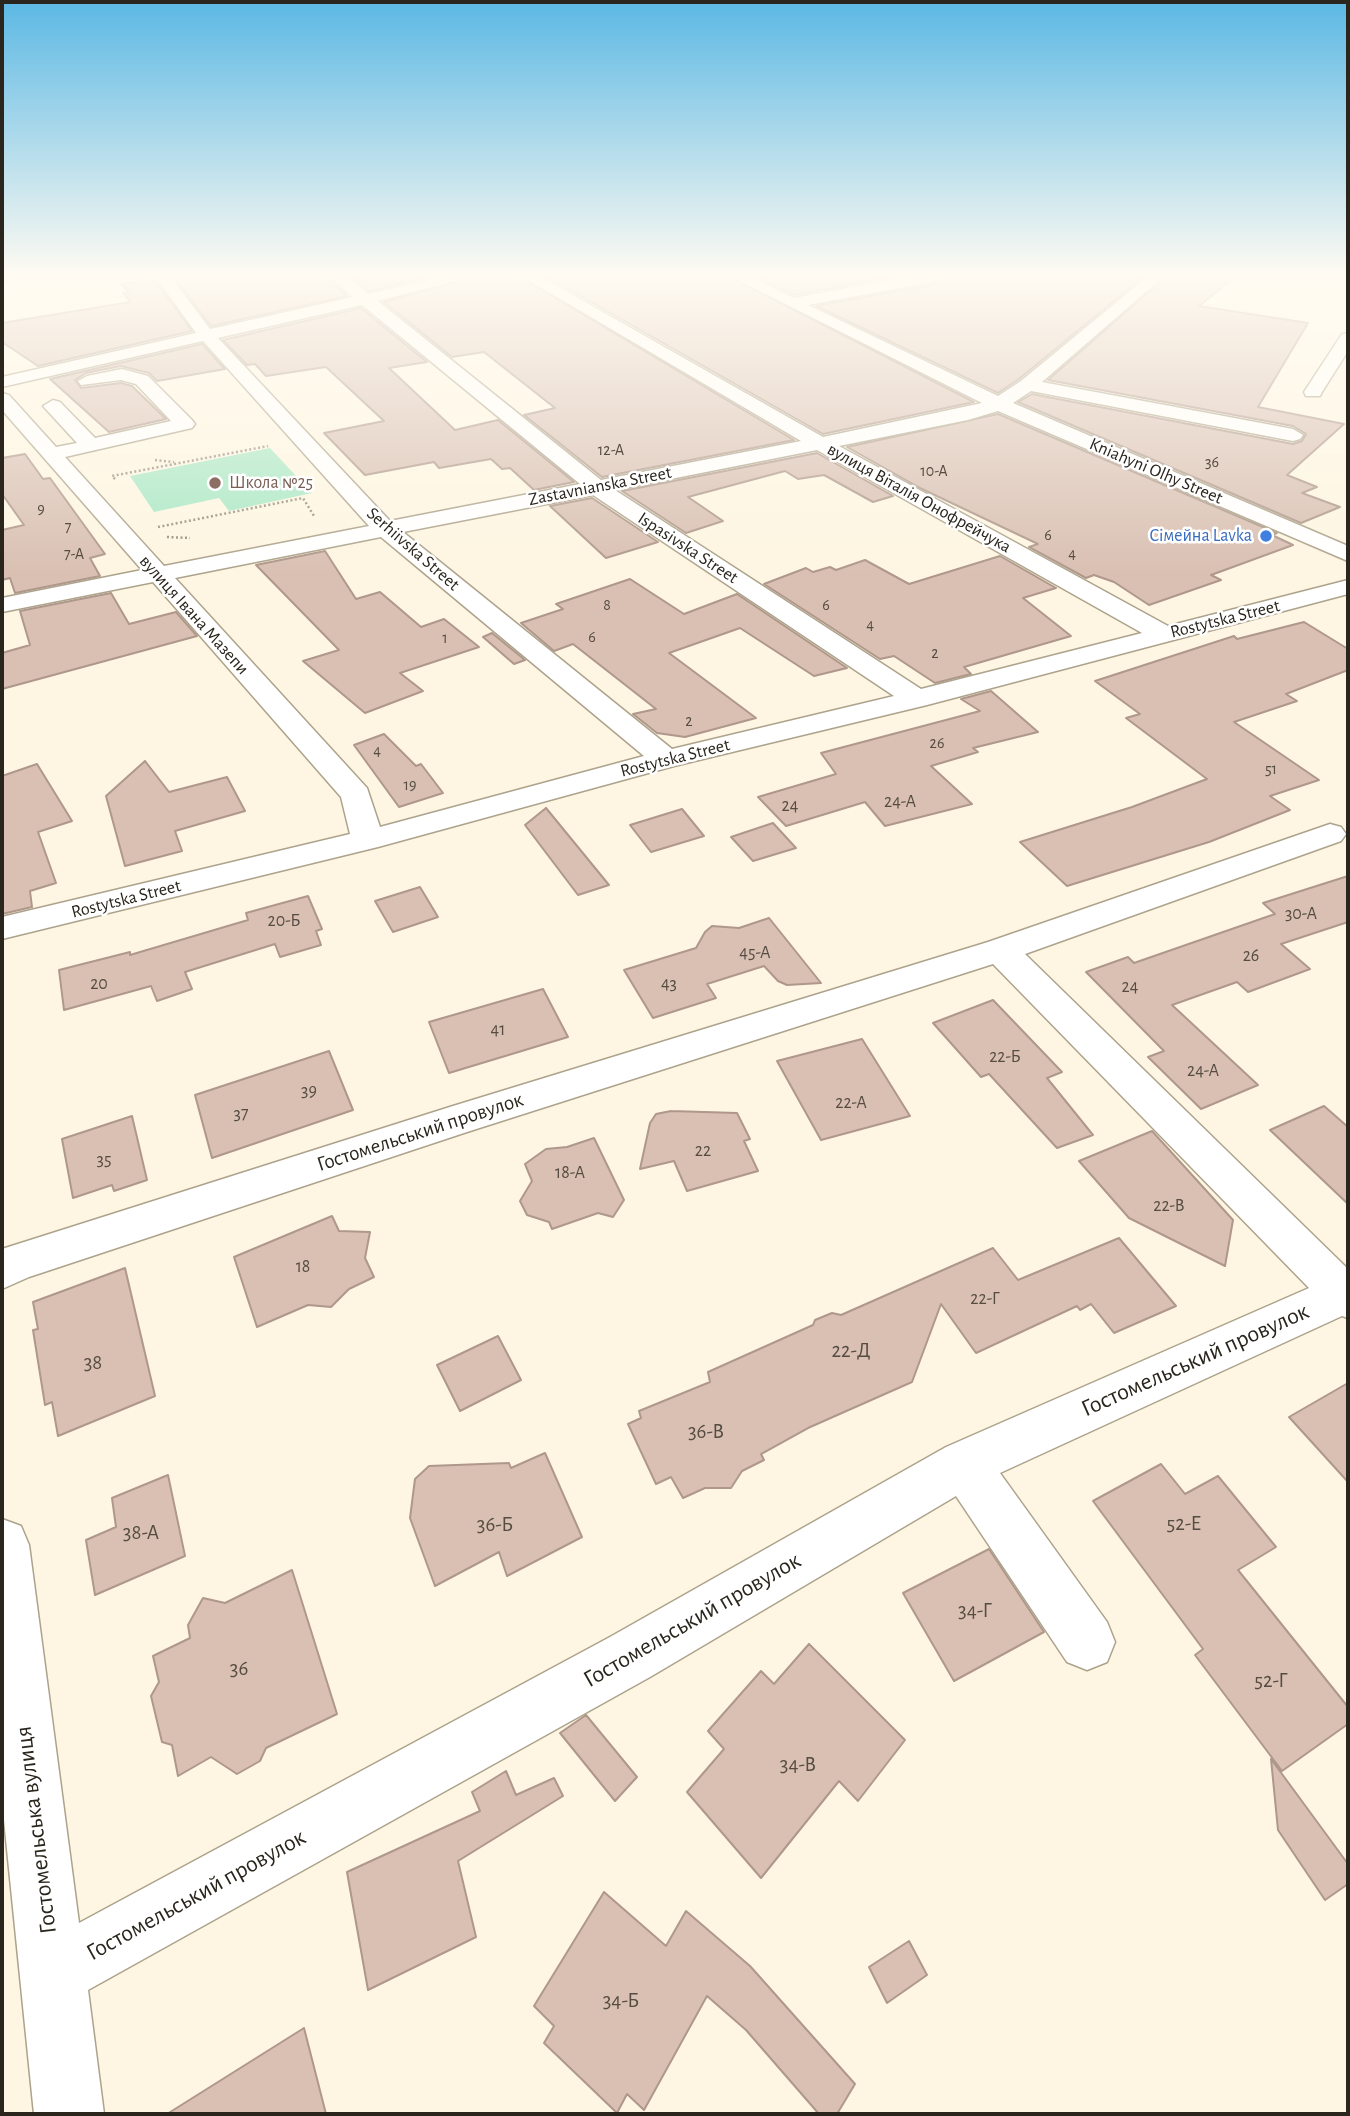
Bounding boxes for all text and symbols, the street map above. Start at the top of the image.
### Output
street label: Kniahyni Olhy Street [1086,433,1226,509]
street label: вулиця Віталія Онофрейчука [823,438,1015,558]
house number: 12-А [598,440,624,460]
house number: 36 [1205,452,1219,472]
house number: 10-А [920,461,948,481]
street label: Zastavnianska Street [527,462,673,510]
place label: Школа №25 [229,472,313,494]
marker: Школа №25 [207,475,223,491]
house number: 9 [37,499,45,519]
street label: Serhiivska Street [362,503,464,595]
street label: Ispasivska Street [634,508,742,588]
house number: 7 [65,517,71,537]
house number: 6 [1044,525,1052,545]
place label: Сімейна Lavka [1149,525,1252,547]
marker: Сімейна Lavka [1258,528,1274,544]
house number: 4 [1068,543,1076,563]
house number: 7-А [64,544,84,564]
street label: вулиця Івана Мазепи [135,551,253,679]
house number: 8 [603,595,611,615]
house number: 6 [822,595,830,615]
street label: Rostytska Street [1168,595,1282,643]
house number: 4 [866,614,874,634]
house number: 6 [588,627,596,647]
house number: 1 [442,628,448,648]
house number: 2 [931,643,939,663]
house number: 2 [685,711,693,731]
house number: 26 [930,733,944,753]
street label: Rostytska Street [618,734,732,782]
house number: 4 [373,740,381,760]
house number: 51 [1265,759,1277,779]
house number: 19 [403,775,417,795]
house number: 24-А [884,791,916,813]
house number: 24 [782,795,798,817]
street label: Rostytska Street [69,875,183,923]
house number: 30-А [1285,903,1317,925]
house number: 20-Б [268,910,300,932]
house number: 45-А [739,942,771,964]
house number: 26 [1243,945,1259,967]
house number: 20 [90,973,108,995]
house number: 43 [661,973,677,995]
house number: 24 [1122,976,1138,998]
house number: 41 [491,1019,505,1041]
house number: 22-Б [989,1046,1021,1068]
house number: 24-А [1187,1060,1219,1082]
house number: 39 [301,1080,317,1102]
street label: Гостомельський провулок [314,1087,526,1177]
house number: 22-А [835,1092,867,1114]
house number: 37 [234,1103,248,1125]
house number: 22 [695,1140,711,1162]
house number: 35 [97,1149,111,1171]
house number: 18-А [555,1162,585,1184]
house number: 22-В [1153,1195,1185,1217]
house number: 18 [296,1256,310,1278]
house number: 22-Г [970,1288,1000,1310]
street label: Гостомельський провулок [1077,1297,1313,1423]
house number: 22-Д [831,1338,871,1364]
house number: 38 [84,1350,102,1376]
house number: 36-В [688,1419,724,1445]
house number: 52-Е [1166,1511,1202,1537]
house number: 36-Б [477,1512,513,1538]
house number: 38-А [123,1520,159,1546]
street label: Гостомельський провулок [578,1546,806,1694]
house number: 34-Г [958,1598,992,1624]
house number: 36 [230,1656,248,1682]
house number: 52-Г [1254,1668,1288,1694]
street label: Гостомельська вулиця [9,1724,63,1936]
house number: 34-В [780,1752,816,1778]
street label: Гостомельський провулок [81,1823,311,1967]
house number: 34-Б [603,1988,639,2014]

